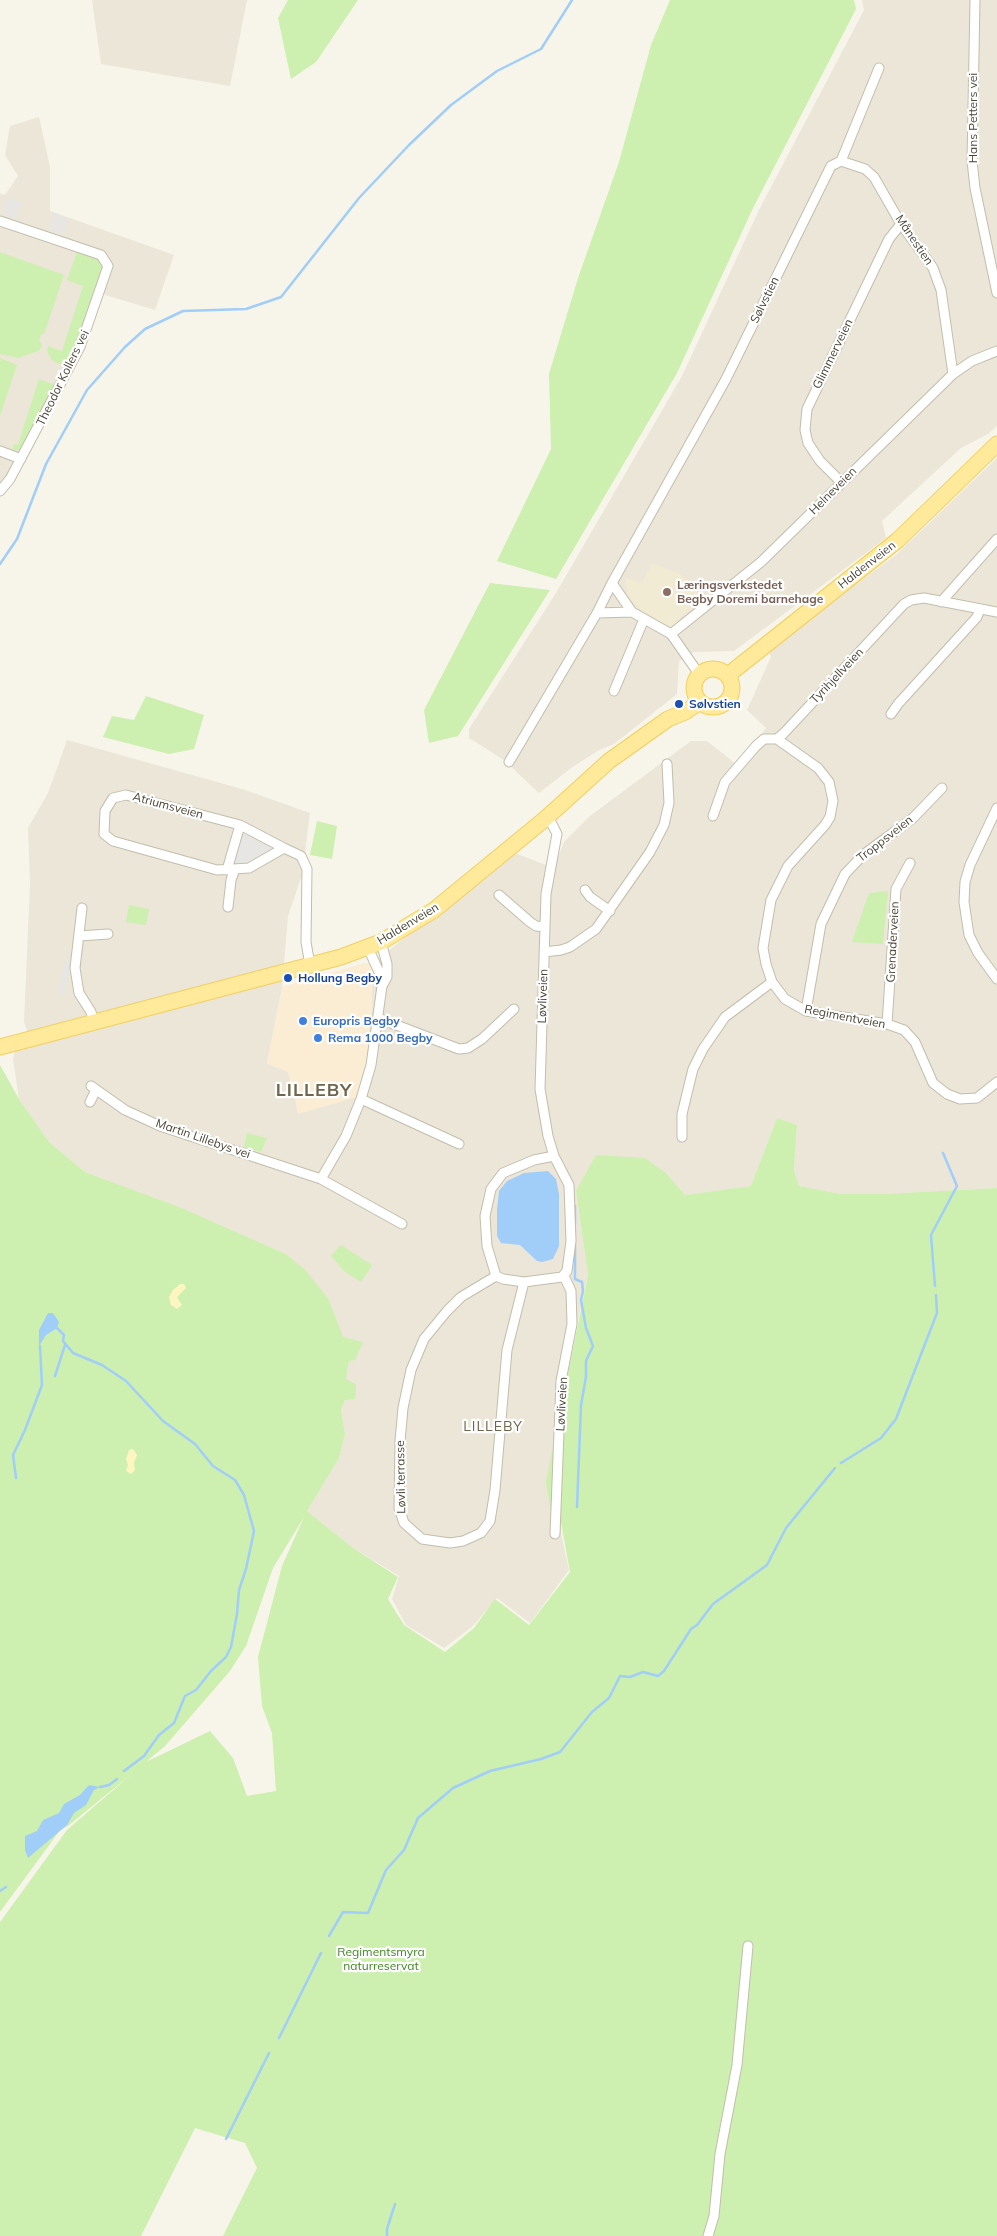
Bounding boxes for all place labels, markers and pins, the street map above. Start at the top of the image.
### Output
place label: Læringsverkstedet Begby Doremi barnehage [677,578,823,606]
marker: Læringsverkstedet Begby Doremi barnehage [661,586,673,598]
place label: Sølvstien [689,697,741,711]
marker: Sølvstien [673,698,685,710]
place label: Hollung Begby [298,971,382,985]
marker: Hollung Begby [282,972,294,984]
place label: Europris Begby [313,1014,400,1028]
marker: Europris Begby [297,1015,309,1027]
place label: Rema 1000 Begby [328,1031,433,1045]
marker: Rema 1000 Begby [312,1032,324,1044]

